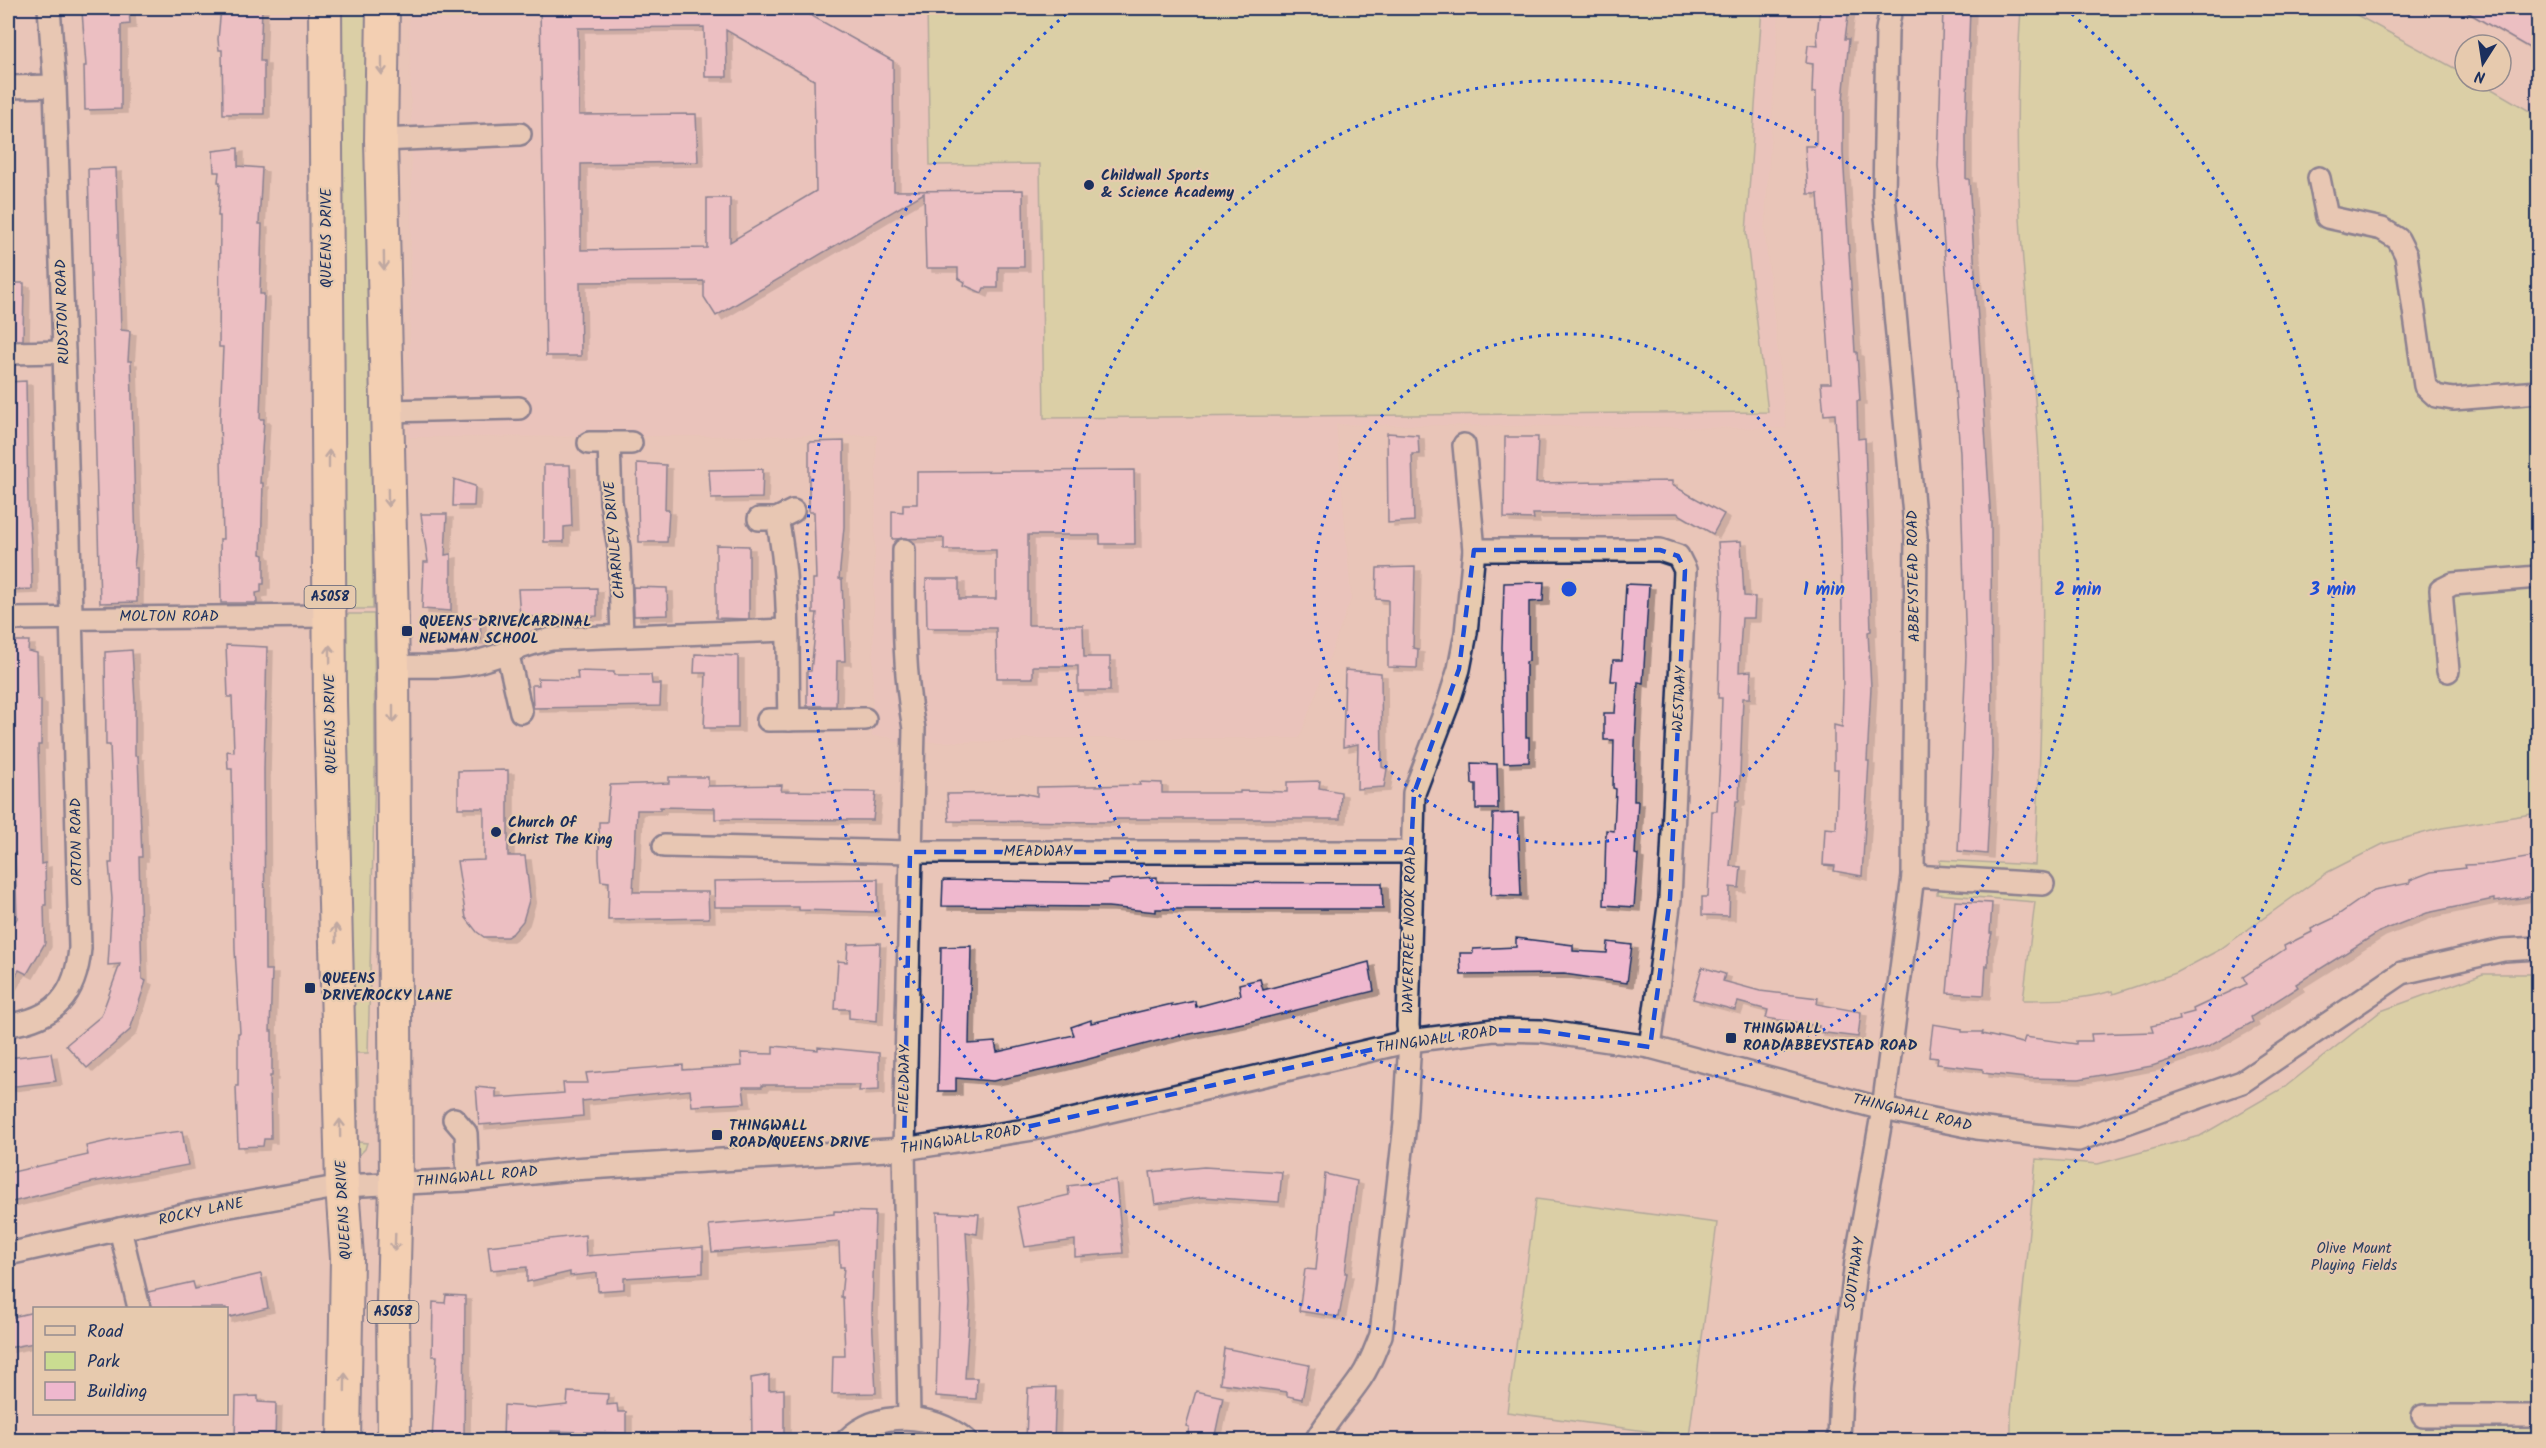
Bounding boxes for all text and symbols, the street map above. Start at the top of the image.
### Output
north arrow [2453,33,2513,93]
one-way arrow [376,55,388,75]
text: N [2473,63,2488,89]
place label: Childwall Sports & Science Academy [1101,164,1234,205]
marker: Childwall Sports & Science Academy [1082,178,1096,192]
street label: QUEENS DRIVE [315,187,339,288]
one-way arrow [378,250,390,270]
street label: RUDSTON ROAD [49,259,77,365]
one-way arrow [323,449,335,469]
street label: CHARNLEY DRIVE [598,479,632,600]
one-way arrow [383,487,394,507]
street label: ABBEYSTEAD ROAD [1901,510,1927,642]
text: 1 min [1803,576,1845,605]
text: 2 min [2055,576,2101,605]
text: 3 min [2309,576,2356,605]
centre of rings [1559,579,1579,599]
road number: A5058 [304,586,356,608]
street label: MOLTON ROAD [119,605,219,629]
place label: QUEENS DRIVE/CARDINAL NEWMAN SCHOOL [419,610,591,651]
marker: QUEENS DRIVE/CARDINAL NEWMAN SCHOOL [400,624,414,638]
one-way arrow [324,644,336,664]
street label: WESTWAY [1666,664,1694,733]
street label: QUEENS DRIVE [318,673,344,774]
one-way arrow [387,703,399,723]
street label: ORTON ROAD [64,797,90,886]
place label: Church Of Christ The King [508,811,613,852]
marker: Church Of Christ The King [489,825,503,839]
street label: MEADWAY [1004,840,1074,864]
street label: WAVERTREE NOOK ROAD [1397,846,1423,1014]
one-way arrow [330,923,342,943]
place label: QUEENS DRIVE/ROCKY LANE [322,967,453,1008]
marker: QUEENS DRIVE/ROCKY LANE [303,981,317,995]
place label: THINGWALL ROAD/ABBEYSTEAD ROAD [1743,1017,1917,1058]
street label: THINGWALL ROAD [1375,1020,1499,1060]
marker: THINGWALL ROAD/ABBEYSTEAD ROAD [1724,1031,1738,1045]
street label: FIELDWAY [892,1043,918,1114]
street label: THINGWALL ROAD [1850,1088,1974,1138]
place label: THINGWALL ROAD/QUEENS DRIVE [729,1114,870,1155]
one-way arrow [334,1118,346,1138]
street label: THINGWALL ROAD [899,1119,1023,1161]
marker: THINGWALL ROAD/QUEENS DRIVE [710,1128,724,1142]
street label: QUEENS DRIVE [329,1158,359,1261]
street label: THINGWALL ROAD [415,1160,539,1194]
street label: ROCKY LANE [156,1191,247,1233]
one-way arrow [389,1231,400,1251]
street label: SOUTHWAY [1838,1234,1872,1312]
park label: Olive Mount Playing Fields [2311,1237,2398,1278]
road number: A5058 [368,1301,418,1323]
legend [33,1307,228,1415]
text: Road [87,1318,124,1347]
text: Park [87,1348,120,1377]
one-way arrow [339,1373,351,1393]
text: Building [87,1378,147,1407]

